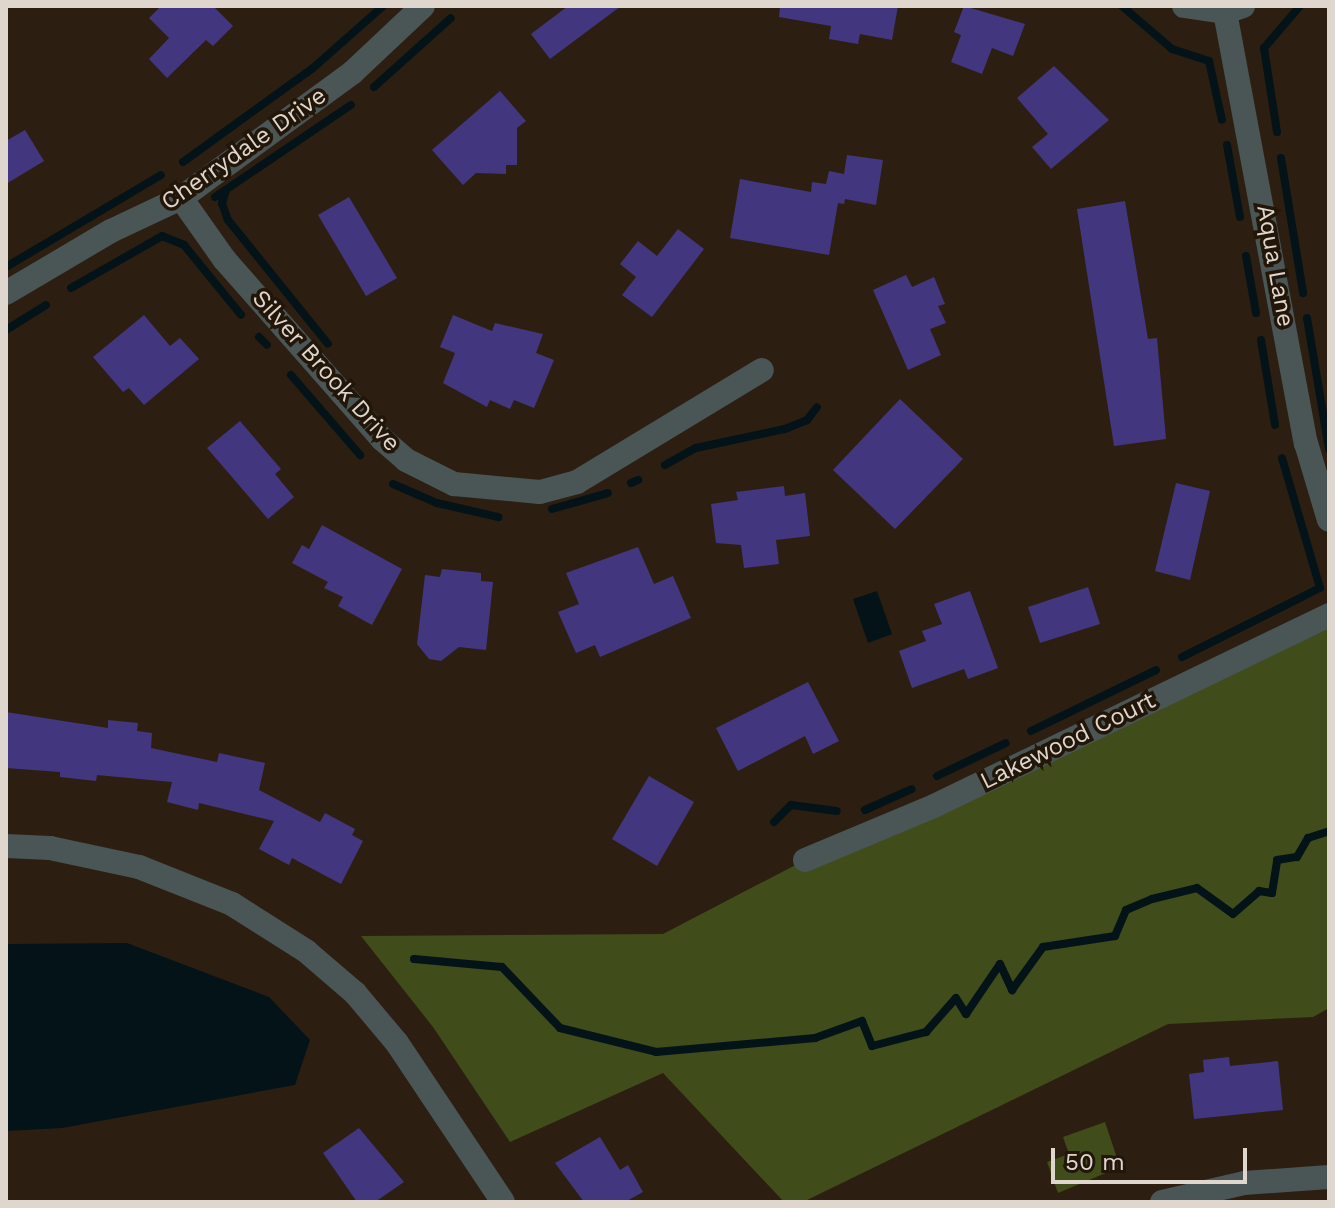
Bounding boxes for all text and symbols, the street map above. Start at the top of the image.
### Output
street label: Cherrydale Drive [156,81,332,217]
street label: Aqua Lane [1250,202,1300,330]
street label: Silver Brook Drive [246,284,406,458]
street label: Lakewood Court [976,686,1160,796]
scale bar [1055,1132,1251,1182]
text: 50 m [1065,1148,1125,1176]

